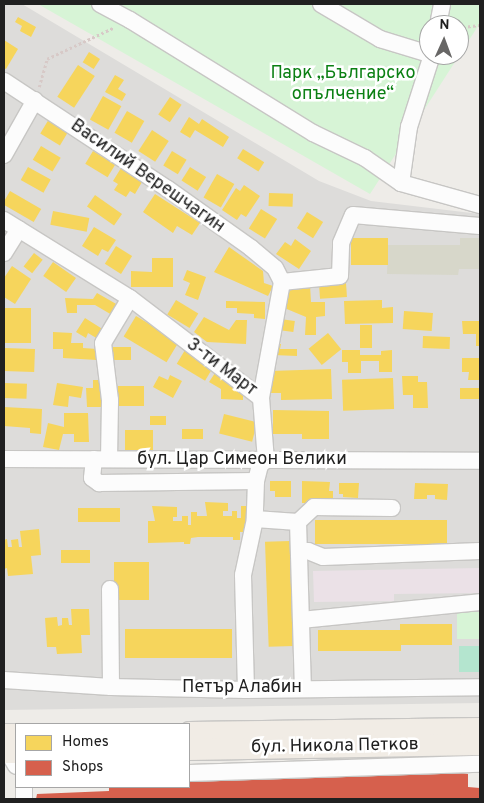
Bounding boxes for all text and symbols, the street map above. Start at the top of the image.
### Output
north arrow [419,15,469,65]
text: N [439,17,450,34]
park label: Парк „Българско опълчение“ [270,64,416,106]
street label: Василий Верешчагин [66,116,228,238]
street label: 3-ти Март [181,334,261,402]
street label: бул. Цар Симеон Велики [137,449,347,471]
street label: Петър Алабин [182,677,302,699]
legend [15,723,190,788]
text: Homes [62,733,109,752]
street label: бул. Никола Петков [251,735,419,759]
text: Shops [62,758,103,777]

